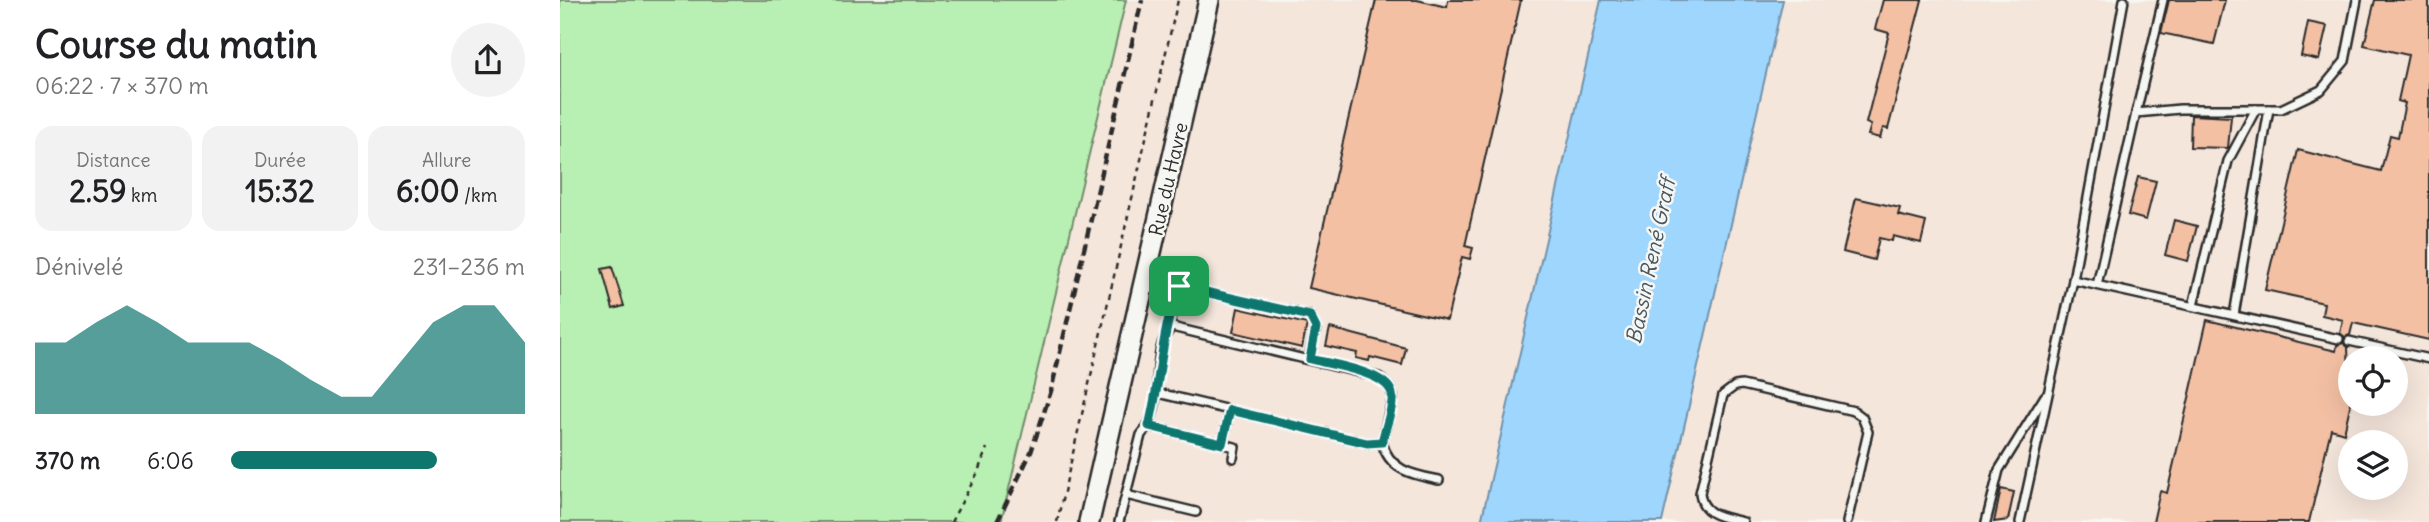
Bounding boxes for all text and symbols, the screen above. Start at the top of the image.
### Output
text: Course du matin [35,21,317,68]
button: share [451,23,525,97]
text: 06:22 · 7 × 370 m [35,71,209,100]
street label: Rue du Havre [1143,120,1193,238]
text: Distance [76,148,150,172]
text: Durée [254,148,306,172]
text: Allure [422,148,471,172]
text: 2.59 [69,172,126,210]
text: 15:32 [245,172,315,210]
text: 6:00 [396,172,460,210]
water label: Bassin René Graff [1620,172,1682,346]
text: km [126,183,157,207]
text: /km [460,183,497,207]
text: Dénivelé [35,252,123,281]
text: 231–236 m [413,252,525,281]
pin [1149,256,1209,316]
icon: arrive [1160,267,1198,305]
map controls [2338,346,2408,500]
button: locate [2338,346,2408,416]
button: layers [2338,430,2408,500]
text: 370 m [35,446,100,475]
text: 6:06 [147,446,194,475]

